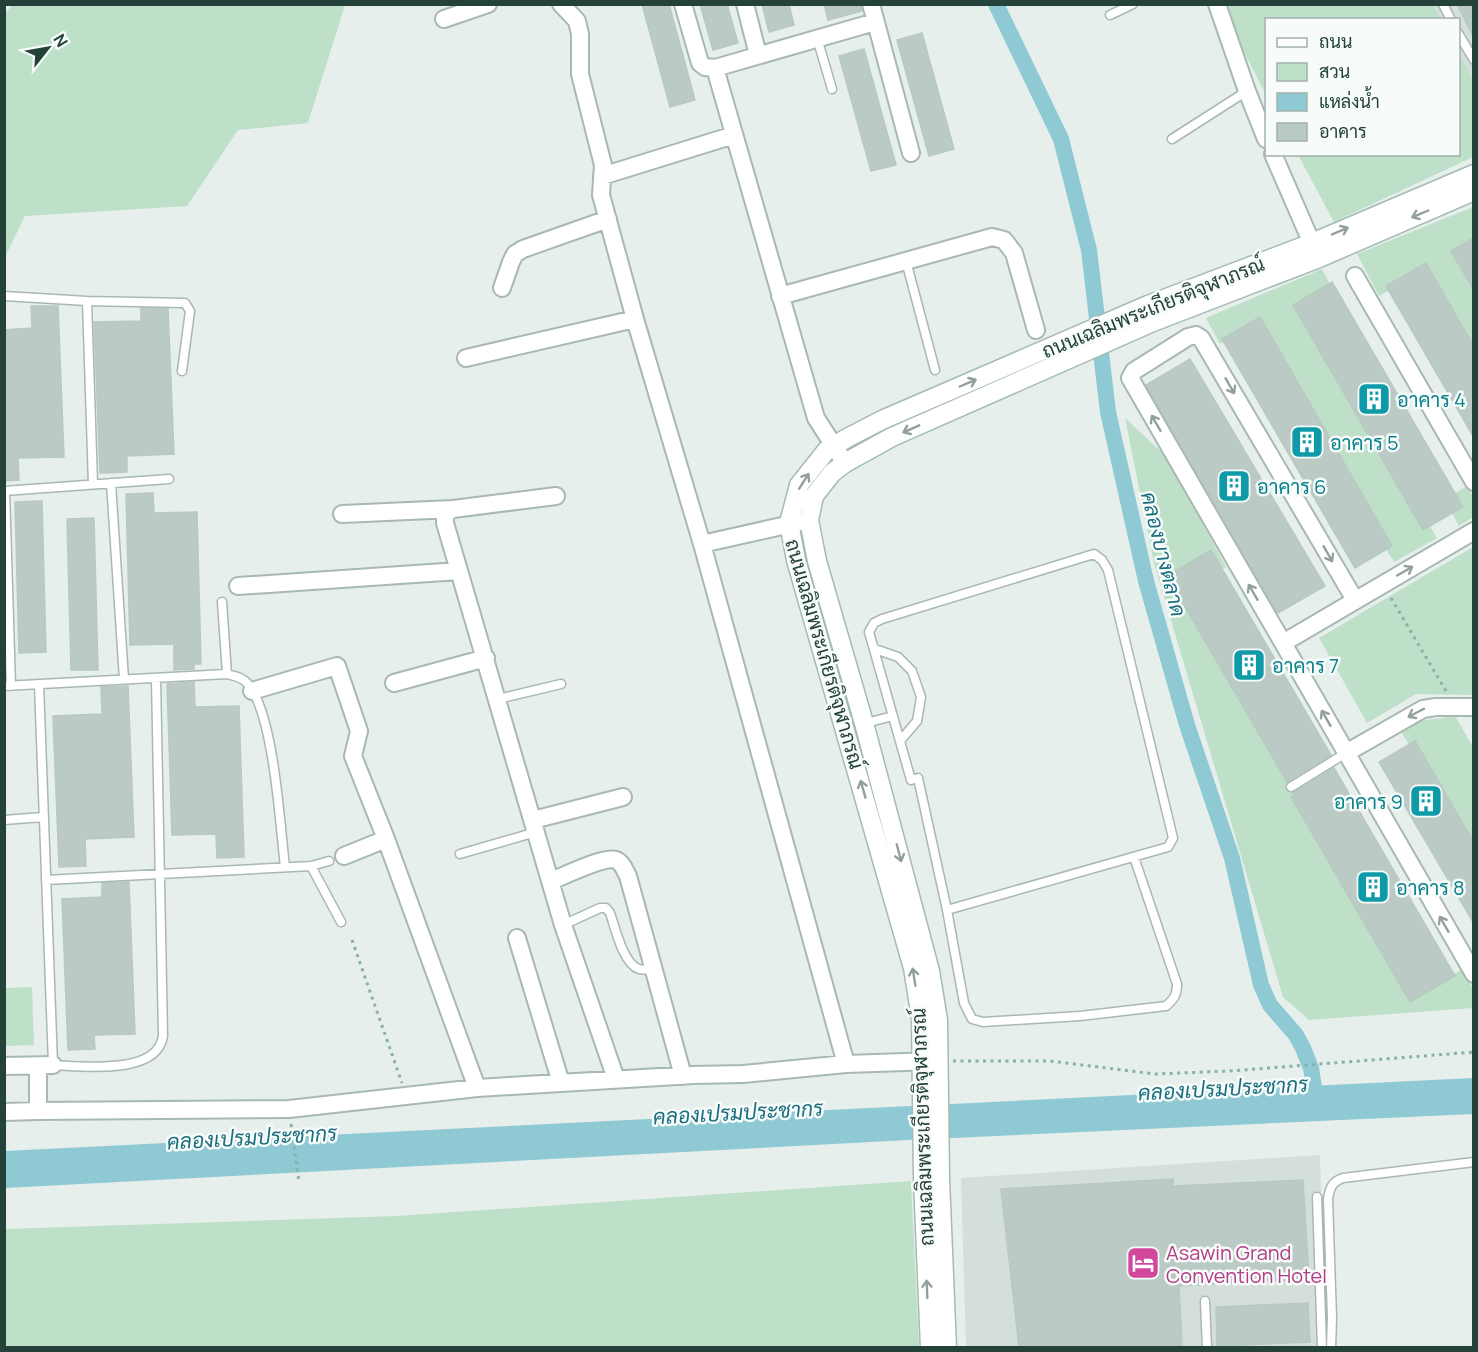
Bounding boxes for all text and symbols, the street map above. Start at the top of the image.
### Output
north arrow [18,18,78,78]
legend [1265,18,1460,156]
text: ถนน [1319,29,1352,53]
text: N [48,30,73,51]
text: สวน [1319,59,1350,83]
text: แหล่งน้ำ [1319,86,1380,113]
text: อาคาร [1319,119,1367,143]
one-way arrow [1411,209,1429,220]
one-way arrow [1330,225,1349,236]
street label: ถนนเฉลิมพระเกียรติจุฬาภรณ์ [1038,250,1269,365]
one-way arrow [958,377,976,388]
one-way arrow [1224,377,1236,394]
building icon: อาคาร 4 [1356,381,1392,417]
place label: อาคาร 4 [1397,386,1466,413]
one-way arrow [1149,415,1161,432]
one-way arrow [902,424,920,435]
building icon: อาคาร 5 [1289,424,1325,460]
place label: อาคาร 5 [1330,429,1398,456]
building icon: อาคาร 6 [1216,468,1252,504]
one-way arrow [798,473,810,490]
place label: อาคาร 6 [1257,473,1326,500]
water label: คลองบางตลาด [1135,489,1193,619]
street label: ถนนเฉลิมพระเกียรติจุฬาภรณ์ [778,536,871,772]
one-way arrow [1323,545,1334,563]
one-way arrow [1397,564,1414,576]
one-way arrow [1247,584,1259,601]
building icon: อาคาร 7 [1231,647,1267,683]
place label: อาคาร 7 [1272,652,1339,679]
one-way arrow [1408,708,1426,719]
one-way arrow [1320,710,1332,727]
one-way arrow [857,780,868,799]
building icon: อาคาร 9 [1408,783,1444,819]
place label: อาคาร 9 [1334,788,1403,815]
one-way arrow [893,843,905,862]
building icon: อาคาร 8 [1355,869,1391,905]
place label: อาคาร 8 [1396,874,1465,901]
one-way arrow [1438,916,1450,933]
one-way arrow [909,968,920,988]
street label: ถนนเฉลิมพระเกียรติจุฬาภรณ์ [904,1007,941,1246]
water label: คลองเปรมประชากร [1137,1070,1310,1106]
water label: คลองเปรมประชากร [652,1094,825,1130]
water label: คลองเปรมประชากร [166,1119,339,1155]
place label: Asawin Grand Convention Hotel [1166,1239,1327,1289]
hotel icon: Asawin Grand Convention Hotel [1125,1245,1161,1281]
one-way arrow [922,1280,933,1300]

